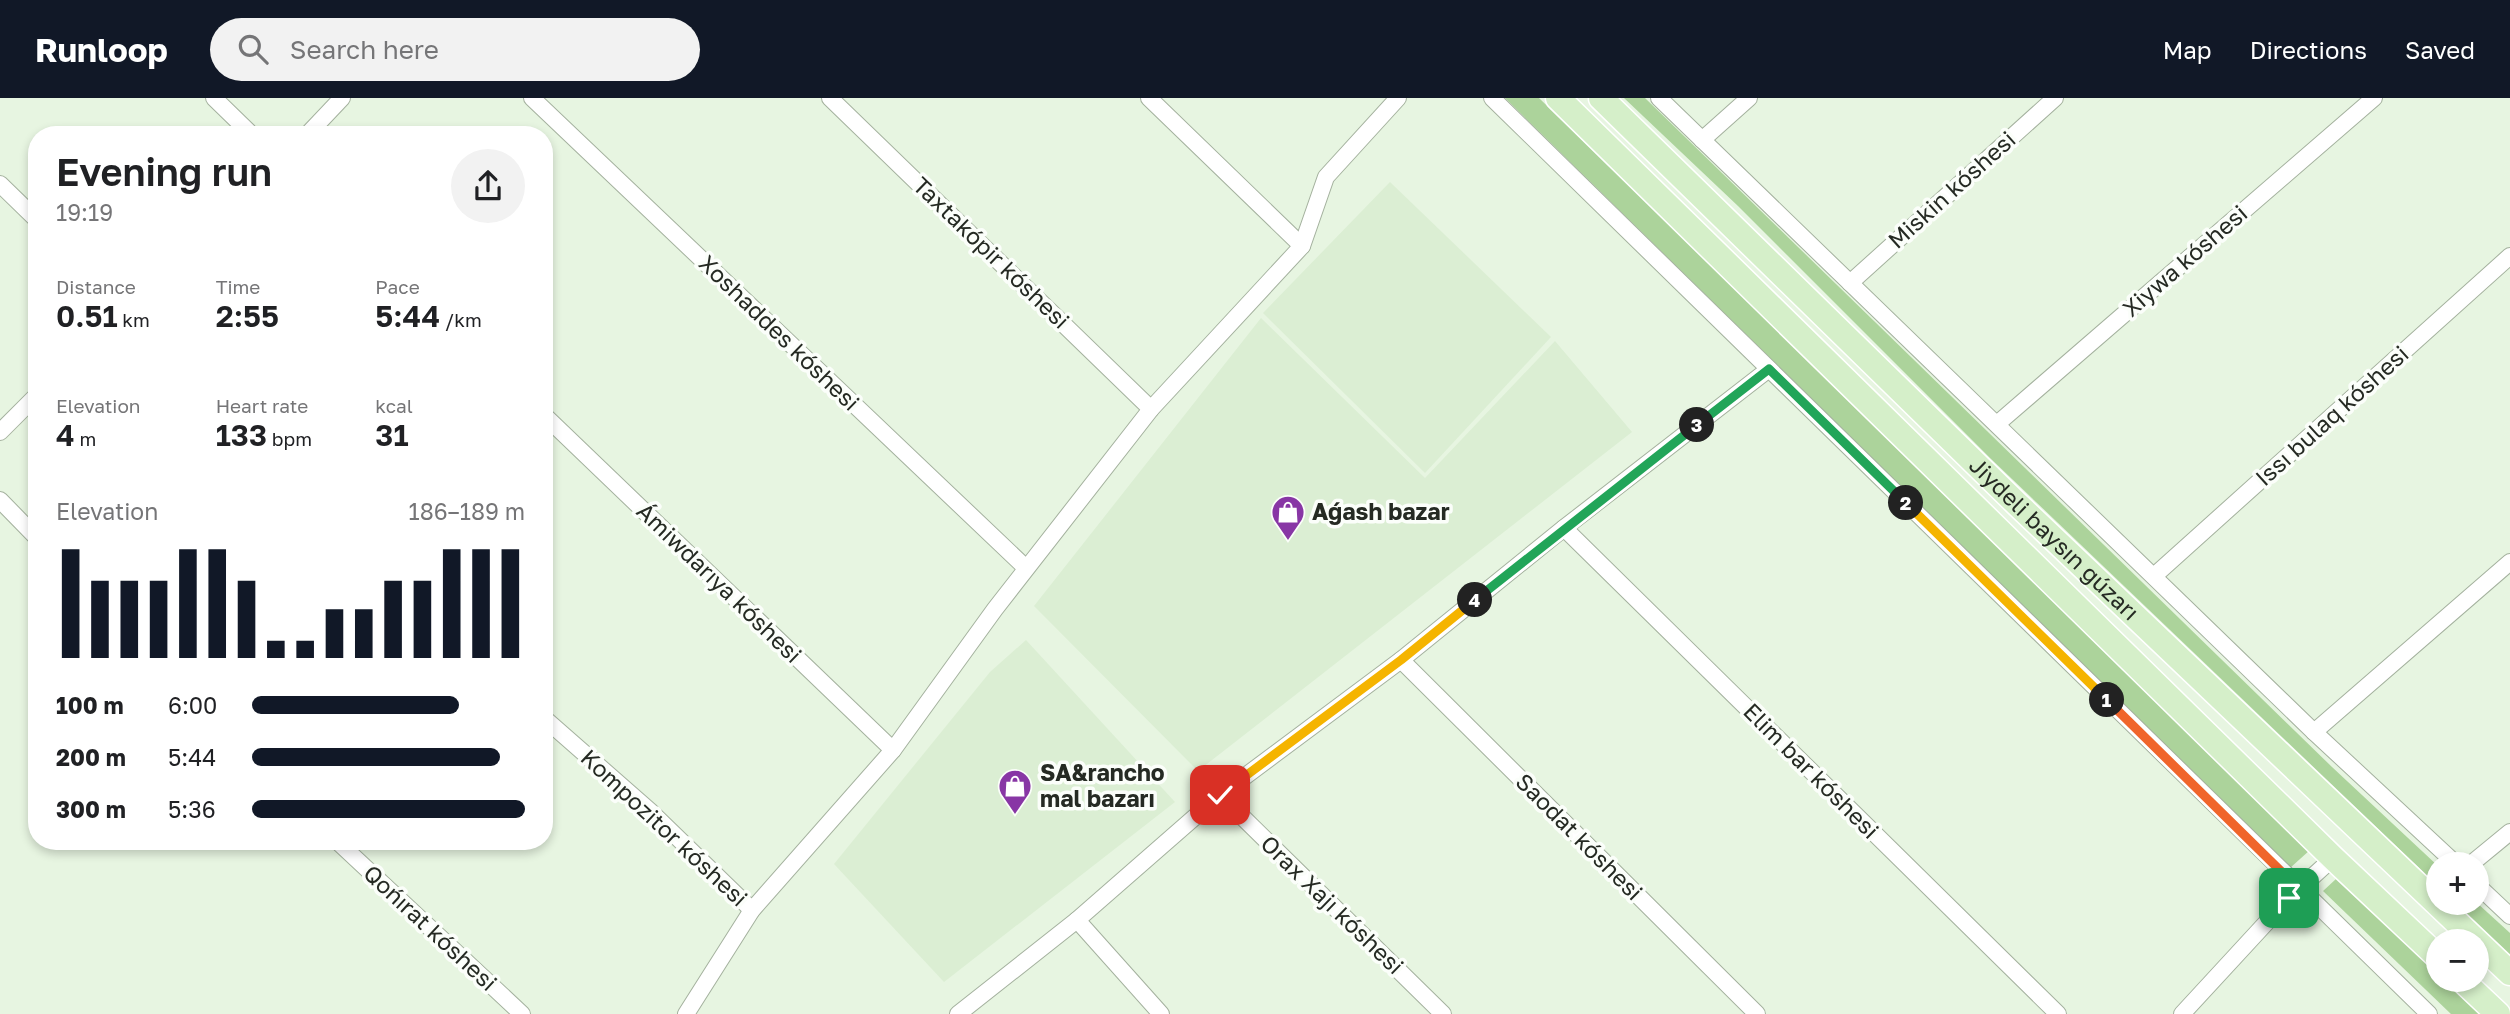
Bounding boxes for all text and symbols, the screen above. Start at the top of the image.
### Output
search box [210,18,700,81]
text: Runloop [35,30,168,69]
icon: search [234,30,272,68]
text: Search here [290,34,439,65]
text: Map [2163,35,2212,64]
text: Directions [2250,35,2367,64]
text: Saved [2405,35,2475,64]
street label: Miskin kóshesi [1882,125,2021,254]
text: Evening run [56,149,272,194]
button: share [451,149,525,223]
street label: Taxtakópir kóshesi [908,171,1076,334]
text: 19:19 [56,198,113,226]
street label: Xiywa kóshesi [2116,199,2252,322]
street label: Xoshaddes kóshesi [694,249,866,416]
text: Distance [56,275,136,298]
text: Time [216,275,260,298]
text: Pace [375,275,420,298]
text: 0.51 [56,298,118,334]
text: 2:55 [216,298,279,334]
text: 5:44 [375,298,440,334]
text: km [118,308,150,331]
text: /km [440,308,482,331]
street label: Issı bulaq kóshesi [2249,339,2414,491]
text: Elevation [56,394,141,417]
text: Heart rate [216,394,308,417]
text: kcal [375,394,413,417]
pin: 3 [1680,408,1714,442]
text: 3 [1691,413,1702,436]
text: 4 [56,417,75,453]
text: 133 [216,417,267,453]
text: 31 [375,417,409,453]
text: m [75,427,96,450]
text: bpm [267,427,312,450]
street label: Jiydeli baysın gúzarı [1964,450,2145,626]
pin: 2 [1888,486,1924,520]
text: 2 [1900,491,1911,514]
shop icon: Aǵash bazar [1269,493,1307,542]
text: Elevation [56,497,158,525]
text: 186–189 m [409,497,525,525]
street label: Ámiwdarıya kóshesi [632,497,808,668]
place label: Aǵash bazar [1312,497,1450,525]
pin: 4 [1458,582,1492,618]
text: 4 [1469,588,1480,611]
pin: 1 [2090,682,2124,718]
text: 1 [2102,688,2111,711]
text: 100 m [56,691,124,719]
text: 6:00 [168,691,217,719]
street label: Elim bar kóshesi [1738,697,1885,844]
text: 200 m [56,743,126,771]
text: 5:44 [168,743,216,771]
street label: Kompozitor kóshesi [576,743,754,912]
place label: SA&rancho mal bazarı [1040,758,1165,812]
pin [1190,765,1250,825]
shop icon: SA&rancho mal bazarı [996,767,1034,816]
street label: Saodat kóshesi [1510,767,1649,906]
icon: check [1201,776,1239,814]
text: 300 m [56,795,126,823]
text: 5:36 [168,795,216,823]
street label: Orax Xajı kóshesi [1256,829,1410,979]
map controls [2426,852,2489,992]
button: + [2426,852,2489,915]
street label: Qońırat kóshesi [358,858,503,996]
pin [2259,868,2319,928]
icon: arrive [2270,879,2308,917]
button: − [2426,929,2489,992]

